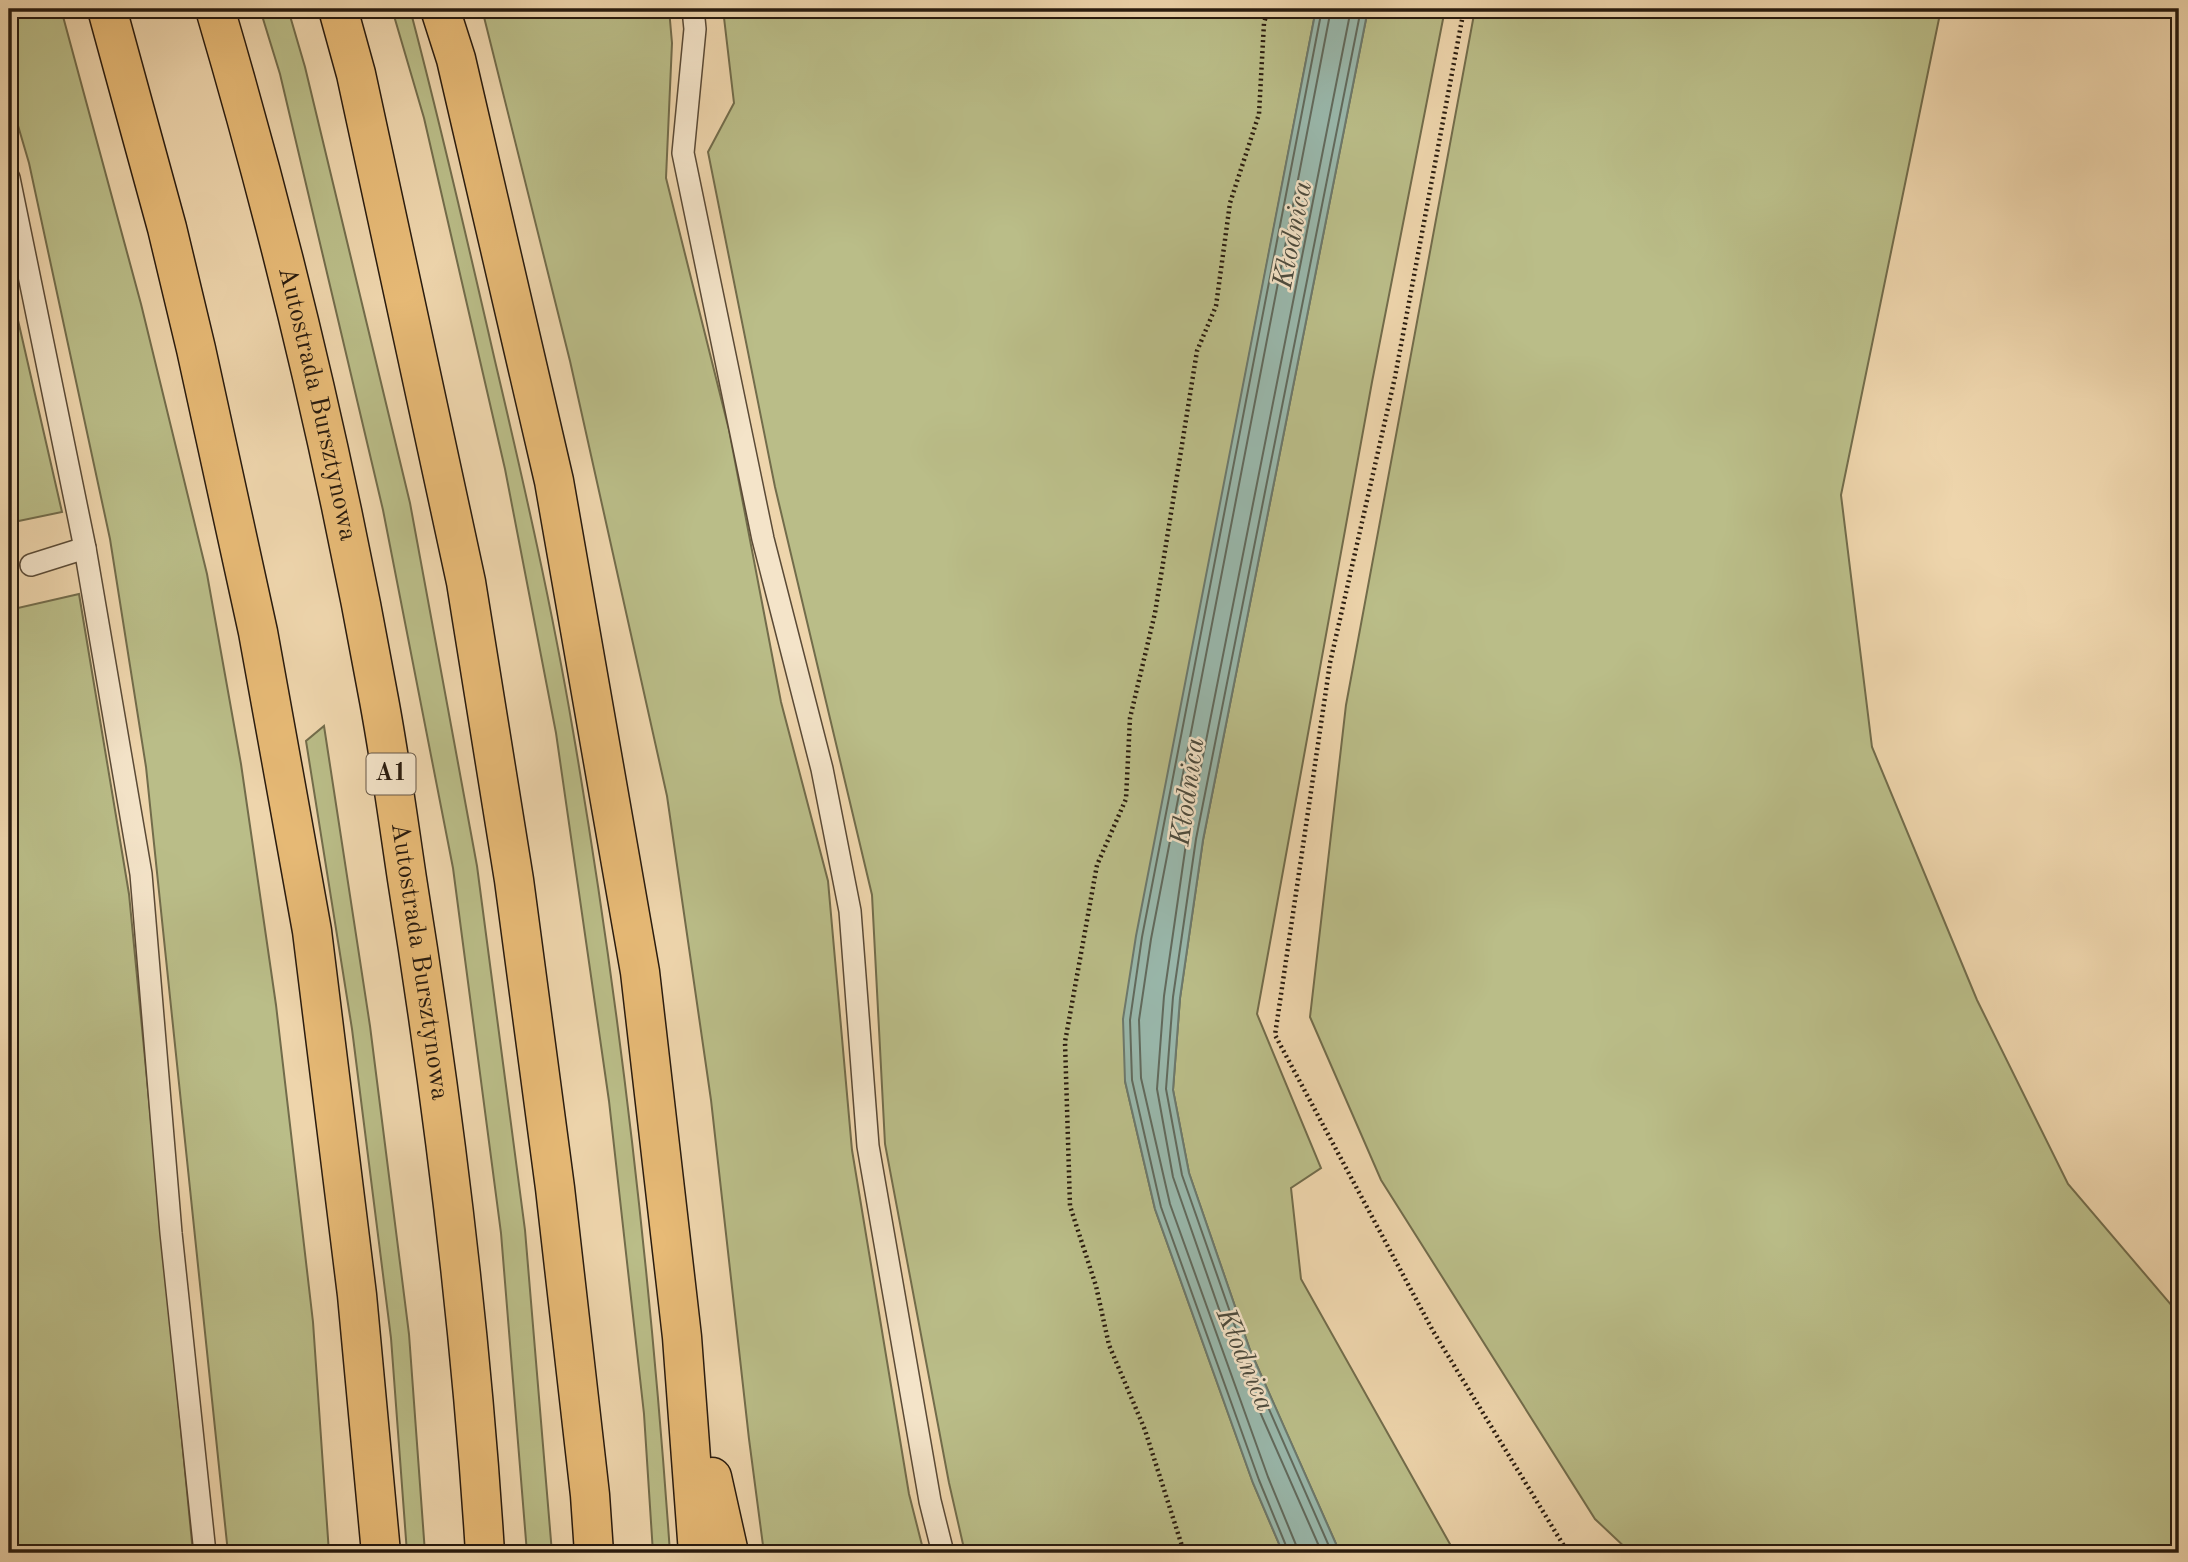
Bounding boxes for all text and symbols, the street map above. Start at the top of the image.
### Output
water label: Kłodnica [1270,179,1318,292]
street label: Autostrada Bursztynowa [273,264,361,543]
water label: Kłodnica [1167,736,1210,849]
road number: A1 [366,754,416,794]
street label: Autostrada Bursztynowa [386,821,453,1102]
water label: Kłodnica [1209,1303,1278,1416]

